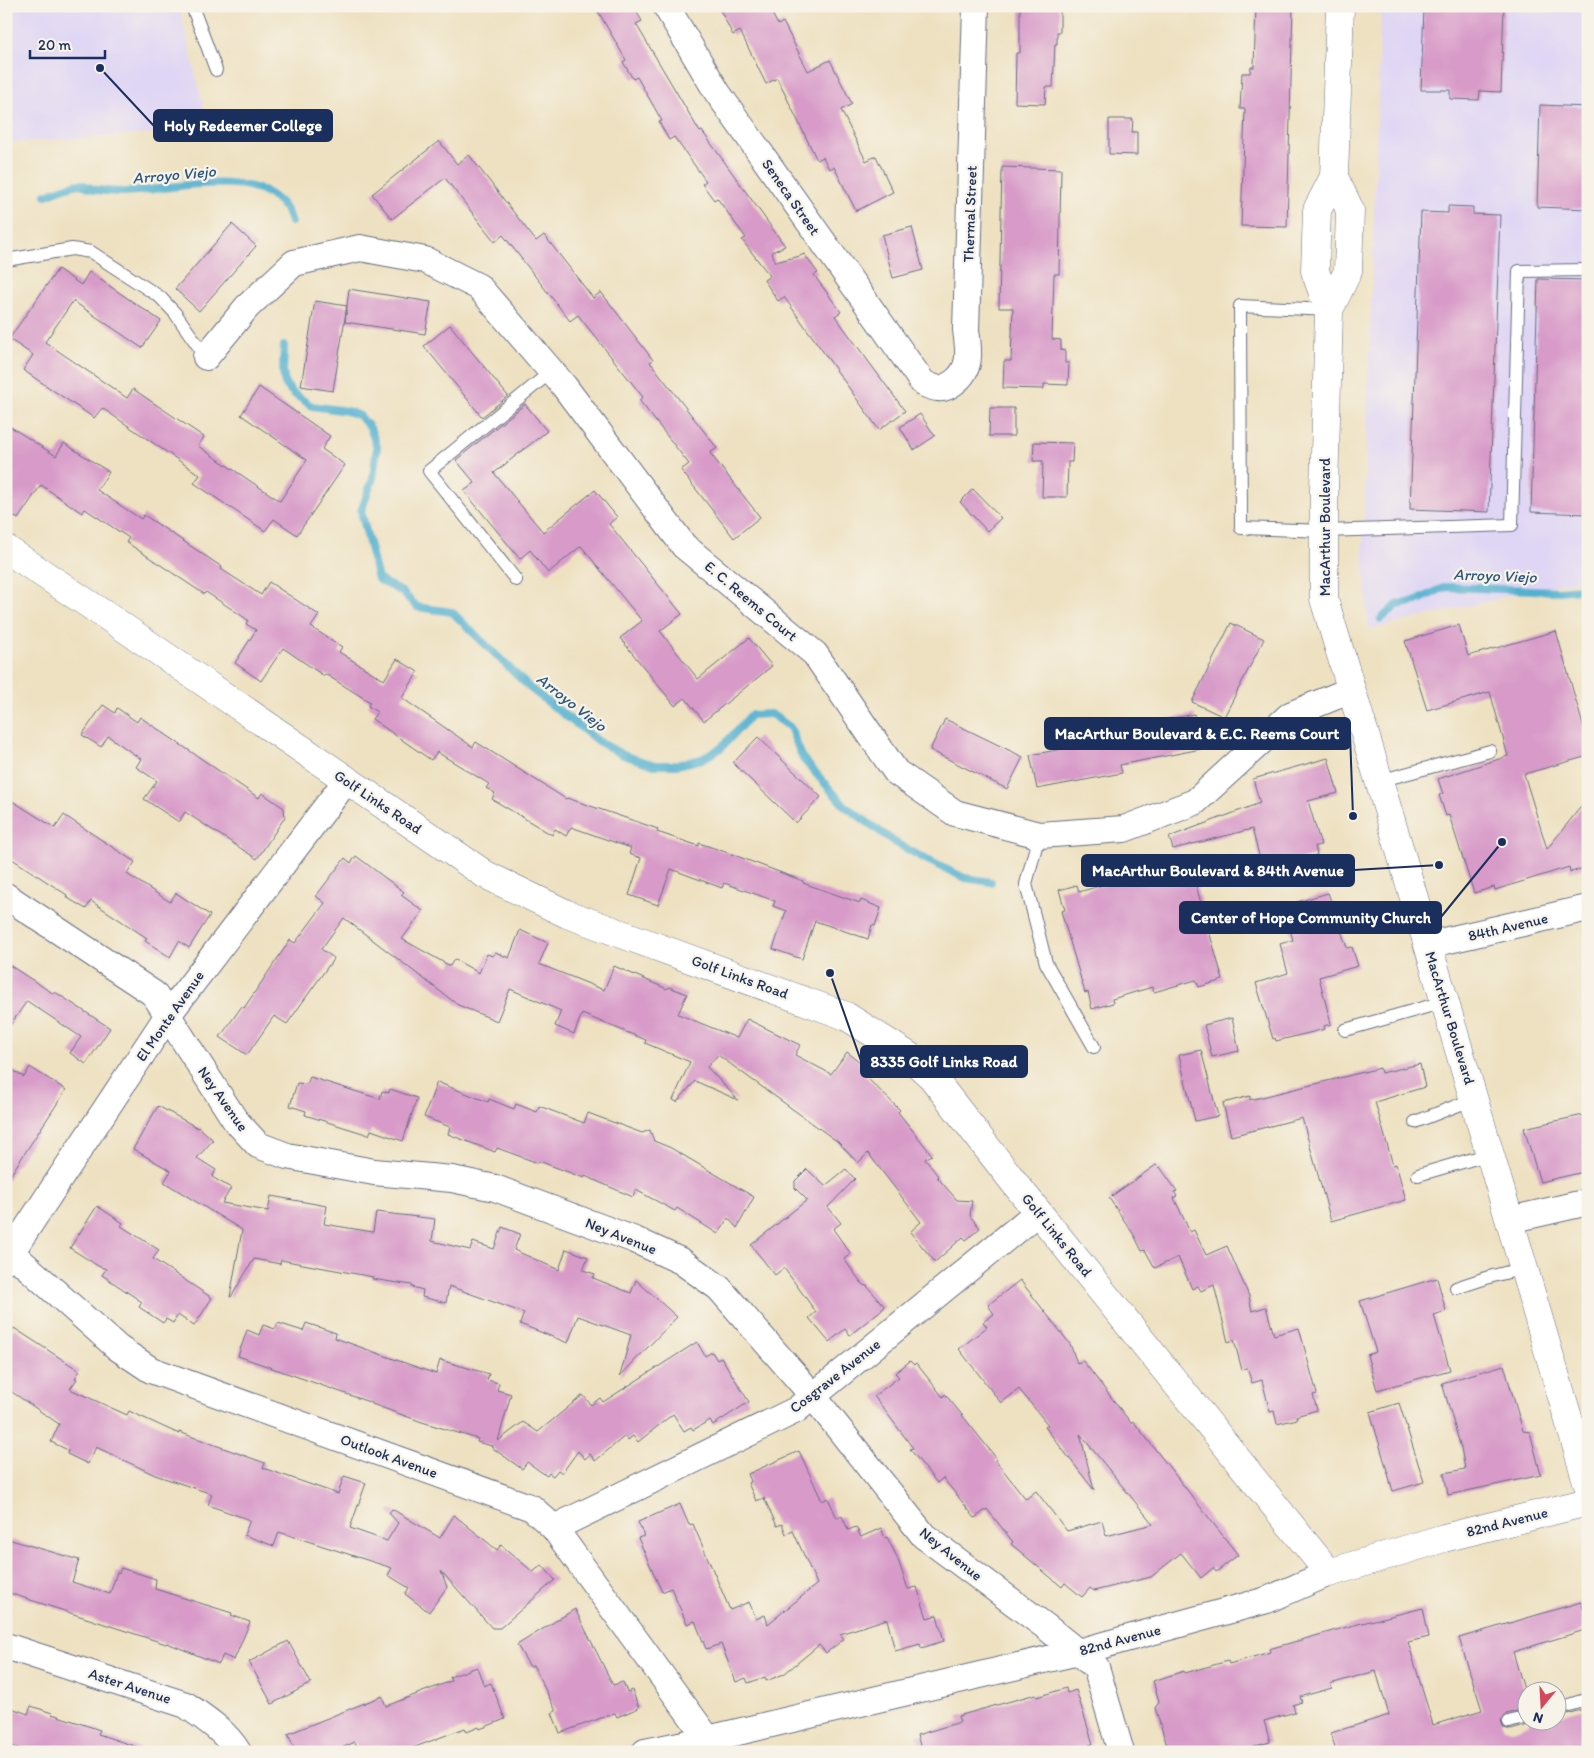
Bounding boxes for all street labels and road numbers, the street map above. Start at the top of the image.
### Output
street label: Seneca Street [758,155,824,239]
street label: Thermal Street [959,165,981,263]
street label: MacArthur Boulevard [1316,458,1334,596]
street label: E. C. Reems Court [701,557,801,645]
street label: Golf Links Road [331,766,425,838]
street label: 84th Avenue [1466,909,1550,945]
street label: MacArthur Boulevard [1421,949,1479,1087]
street label: Golf Links Road [689,951,791,1003]
street label: El Monte Avenue [132,967,208,1065]
street label: Ney Avenue [194,1063,252,1135]
street label: Golf Links Road [1018,1190,1096,1280]
street label: Ney Avenue [583,1214,659,1258]
street label: Cosgrave Avenue [786,1335,884,1417]
street label: Outlook Avenue [338,1430,440,1482]
street label: 82nd Avenue [1464,1503,1550,1541]
street label: Ney Avenue [916,1523,986,1585]
street label: 82nd Avenue [1077,1620,1163,1660]
street label: Aster Avenue [87,1664,173,1708]

